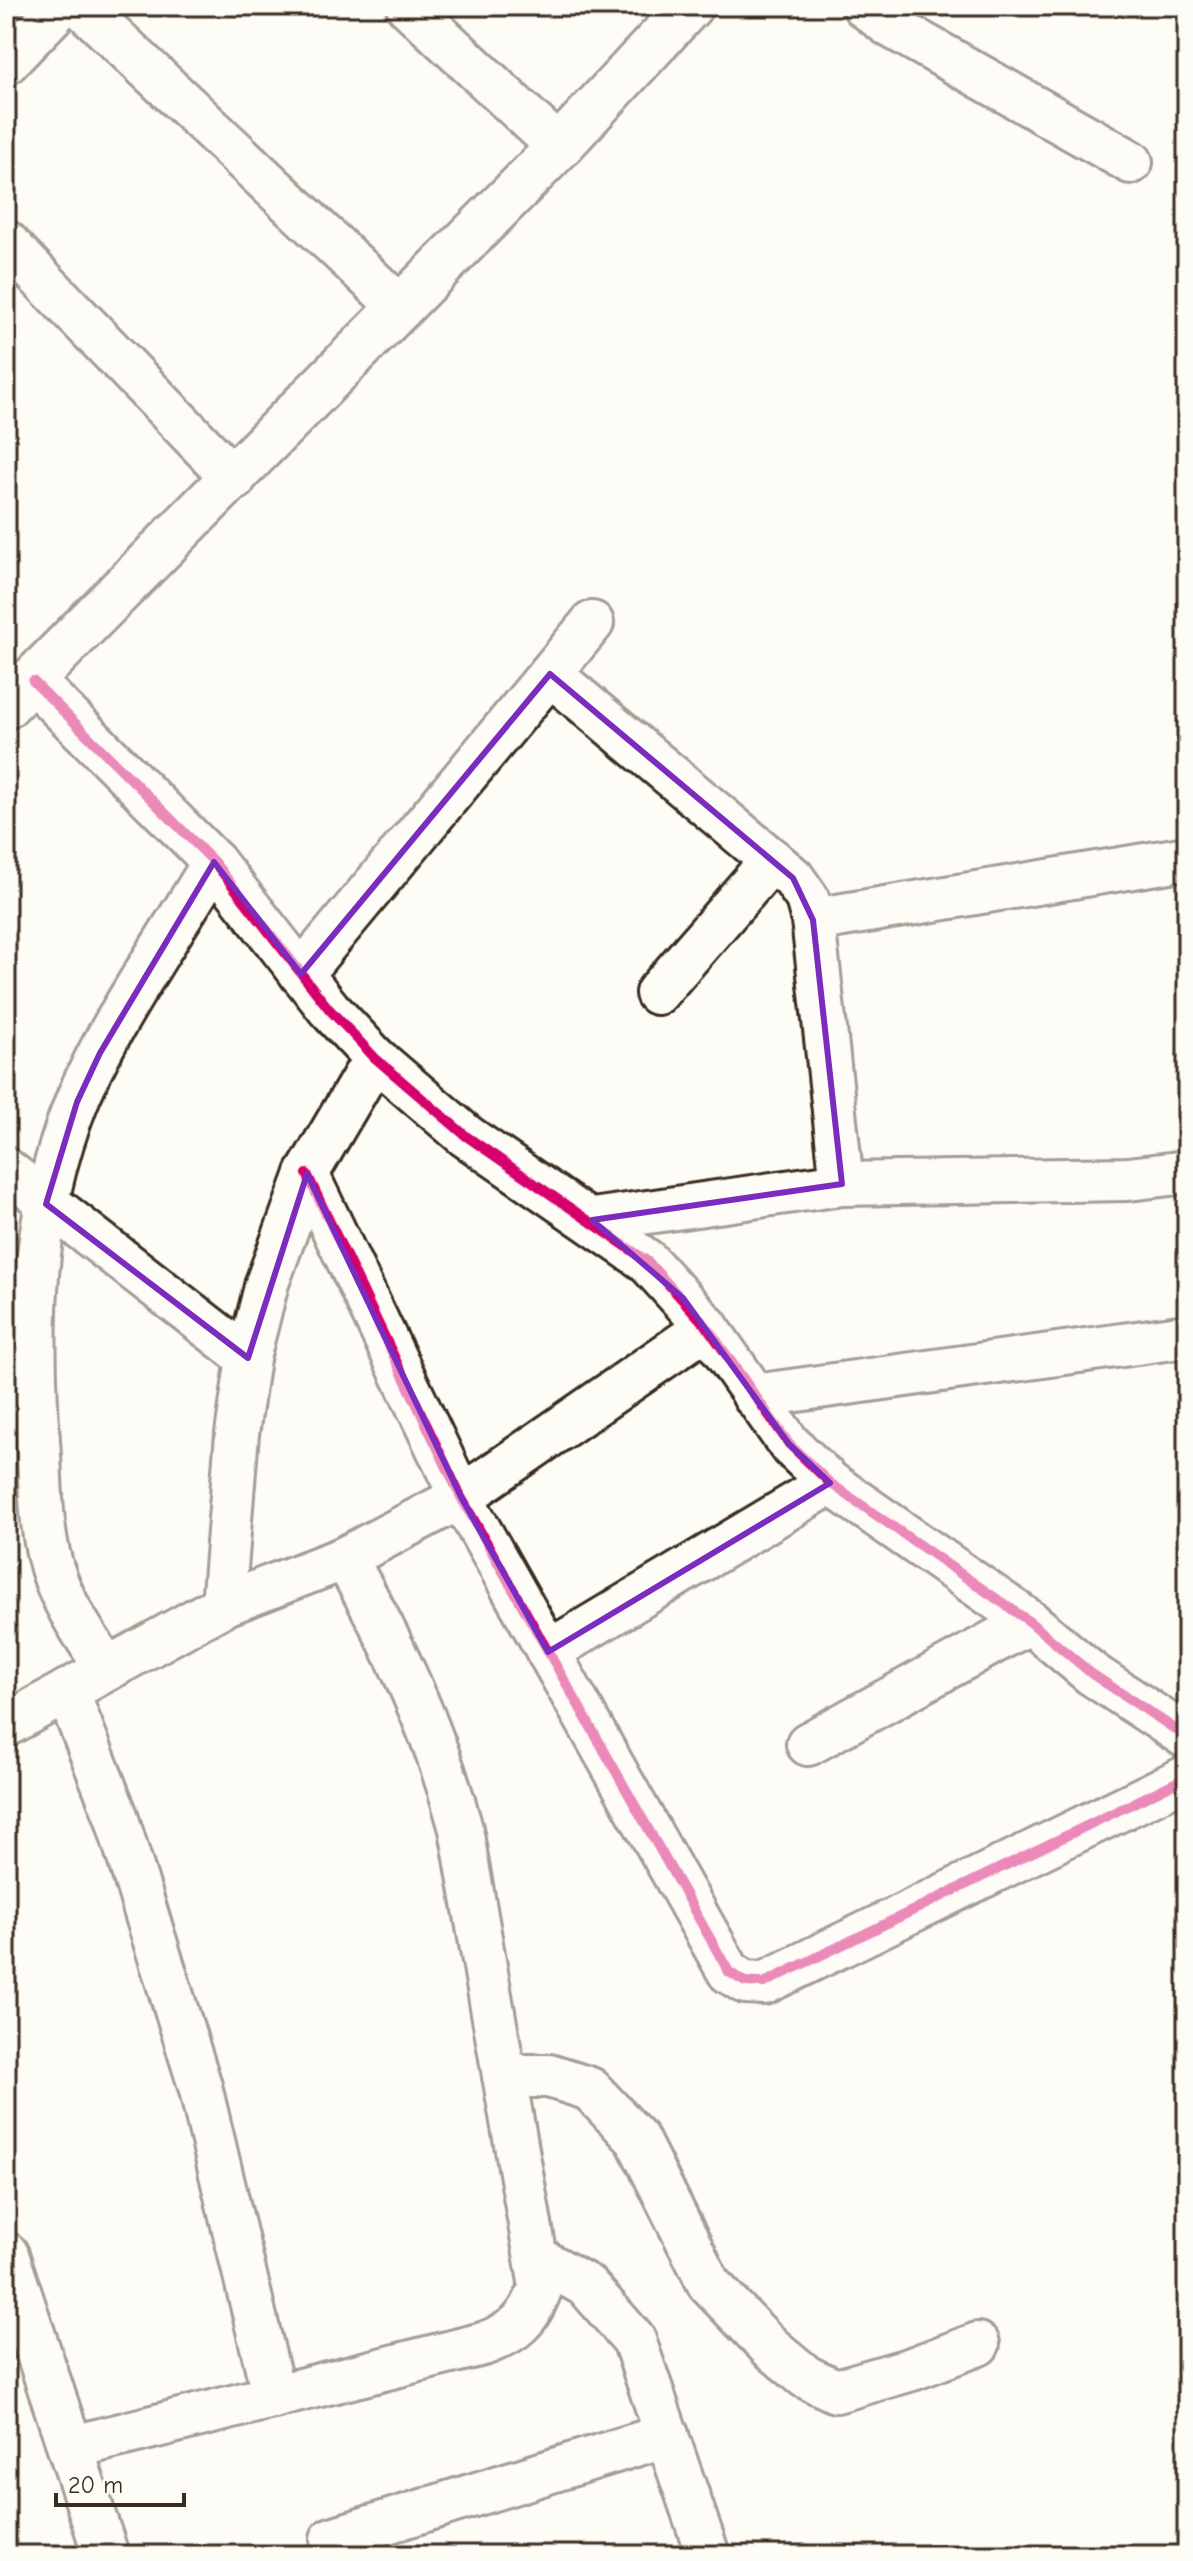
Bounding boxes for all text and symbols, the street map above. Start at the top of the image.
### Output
scale bar [56,2457,184,2507]
text: 20 m [68,2471,123,2499]

